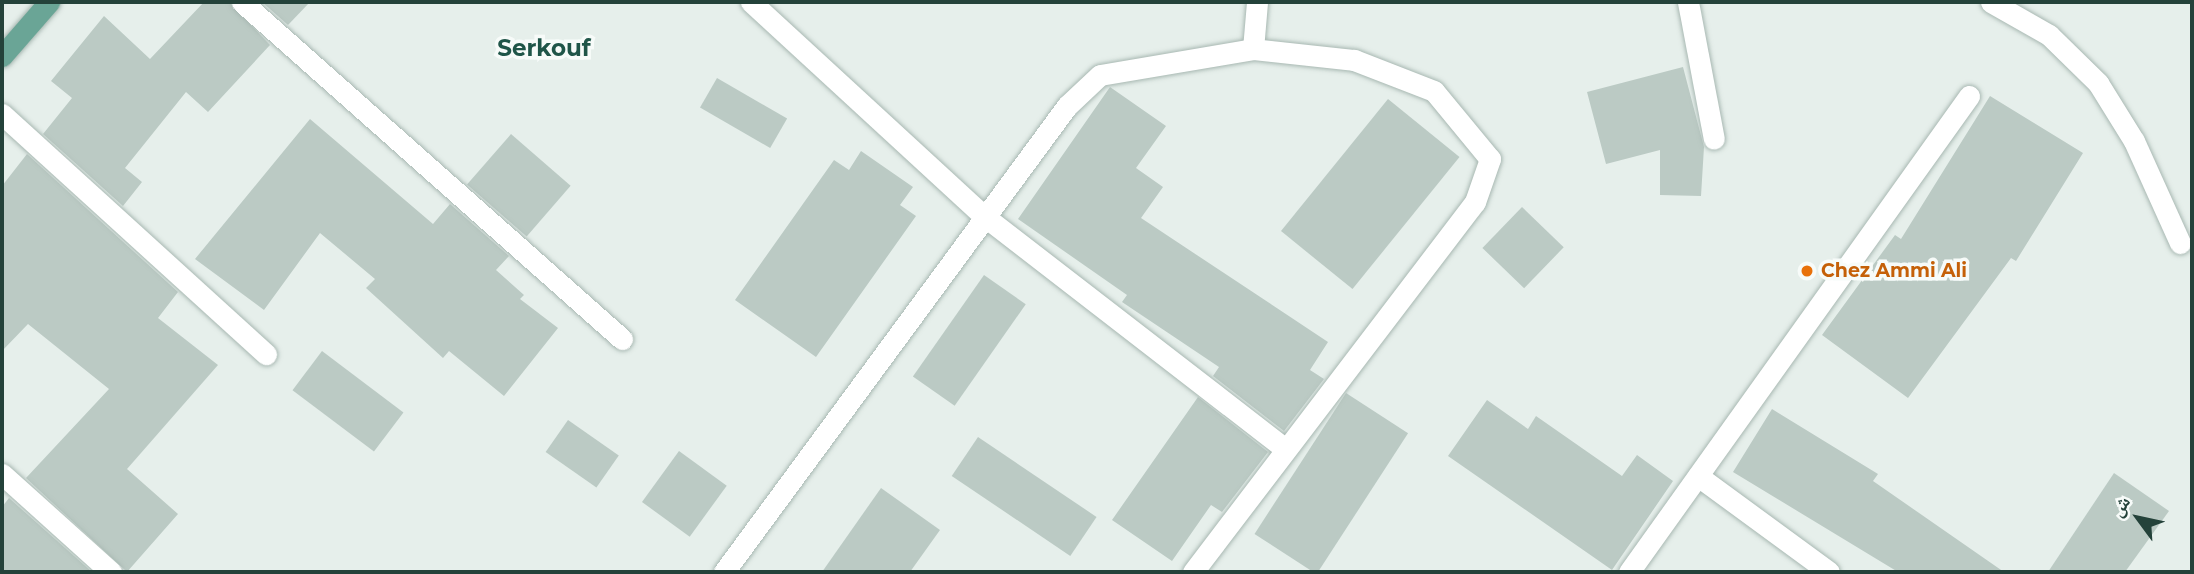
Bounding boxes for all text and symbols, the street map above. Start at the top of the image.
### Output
district label: Serkouf [497,34,591,62]
place label: Chez Ammi Ali [1821,260,1967,282]
marker: Chez Ammi Ali [1799,263,1815,279]
north arrow [2103,483,2173,553]
text: ش [2105,492,2135,521]

